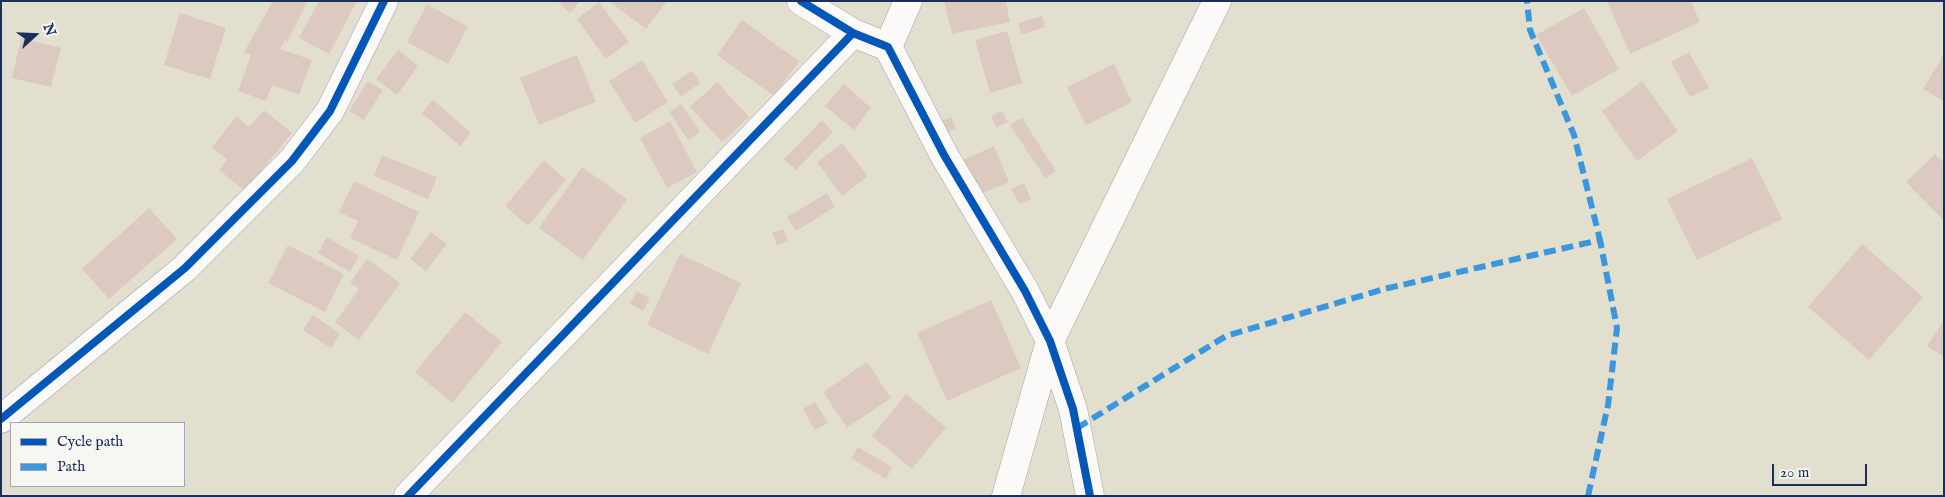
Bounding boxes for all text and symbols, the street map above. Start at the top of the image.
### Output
north arrow [10,10,60,60]
text: N [39,21,60,39]
legend [10,422,185,487]
text: Cycle path [57,432,123,451]
scale bar [1775,454,1870,486]
text: Path [57,457,85,476]
text: 20 m [1780,463,1809,482]

